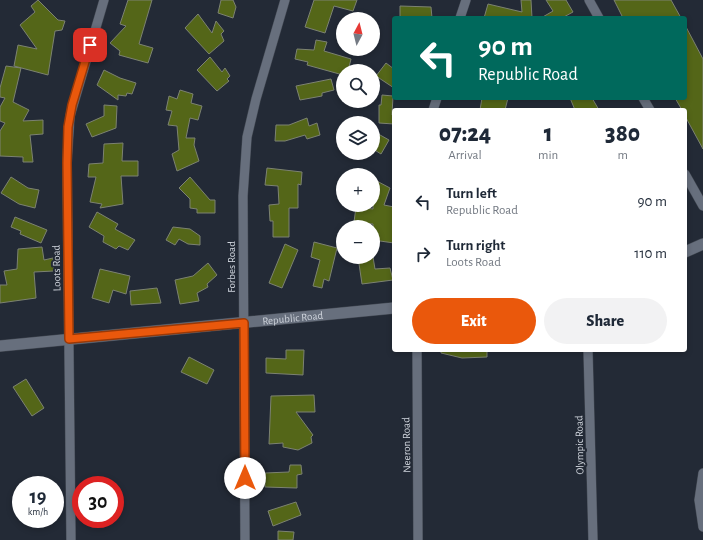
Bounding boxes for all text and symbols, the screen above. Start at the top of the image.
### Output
north arrow [336,12,380,56]
map controls [336,12,380,264]
pin [73,28,107,62]
icon: left [412,32,464,84]
text: 90 m [478,33,533,61]
icon: arrive [79,34,101,56]
button: search [336,64,380,108]
text: Republic Road [478,66,578,84]
button: layers [336,116,380,160]
text: 07:24 [439,122,491,146]
text: 1 [544,122,553,146]
text: 380 [605,122,640,146]
text: Arrival [448,149,482,162]
text: min [538,149,558,162]
text: m [617,149,628,162]
button: + [336,168,380,212]
text: Turn left [446,186,497,201]
icon: left [412,191,434,213]
text: 90 m [638,194,667,209]
text: Republic Road [446,204,518,217]
button: − [336,220,380,264]
text: Turn right [446,238,505,253]
street label: Forbes Road [226,241,237,293]
icon: right [412,243,434,265]
street label: Loots Road [51,244,62,291]
text: 110 m [634,246,667,261]
text: Loots Road [446,256,501,269]
button: Exit [412,298,536,344]
button: Share [544,298,667,344]
street label: Republic Road [262,310,324,327]
street label: Olympic Road [573,415,586,475]
street label: Neeron Road [401,417,412,473]
position arrow [224,457,266,499]
speed limit sign: 30 [72,476,124,528]
text: 19 [30,487,46,507]
text: km/h [28,507,48,517]

